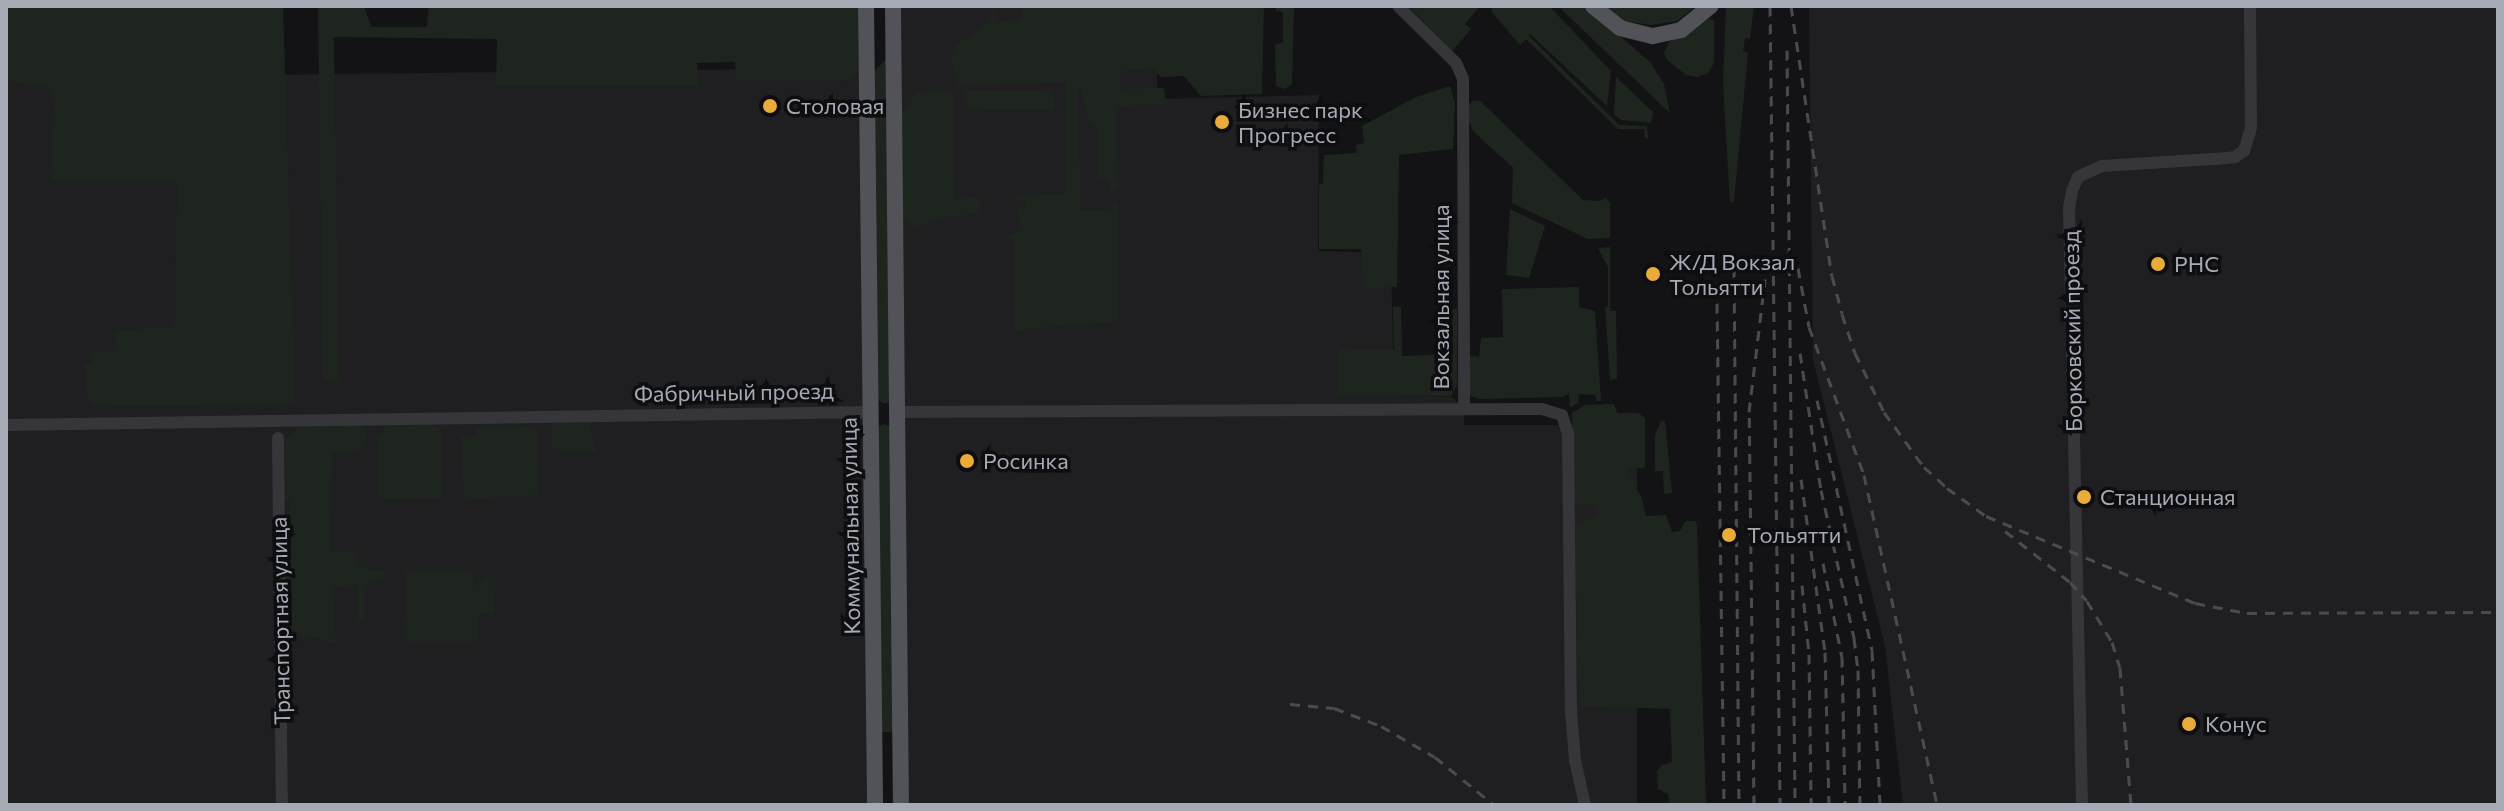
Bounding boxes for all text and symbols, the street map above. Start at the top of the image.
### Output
place label: Столовая [786,93,884,119]
place label: Бизнес парк Прогресс [1238,96,1363,148]
marker: Столовая [761,97,779,115]
marker: Бизнес парк Прогресс [1213,113,1231,131]
street label: Вокзальная улица [1428,204,1454,390]
street label: Борковский проезд [2057,230,2087,432]
place label: Ж/Д Вокзал Тольятти [1669,248,1795,300]
place label: РНС [2174,251,2219,277]
marker: РНС [2149,255,2167,273]
marker: Ж/Д Вокзал Тольятти [1644,265,1662,283]
street label: Фабричный проезд [634,377,834,407]
street label: Коммунальная улица [835,417,865,635]
place label: Росинка [983,448,1069,474]
marker: Росинка [958,452,976,470]
place label: Станционная [2100,484,2236,510]
marker: Станционная [2075,488,2093,506]
street label: Транспортная улица [265,517,295,725]
place label: Тольятти [1747,522,1841,548]
marker: Тольятти [1718,524,1740,546]
place label: Конус [2205,711,2267,737]
marker: Конус [2180,715,2198,733]

